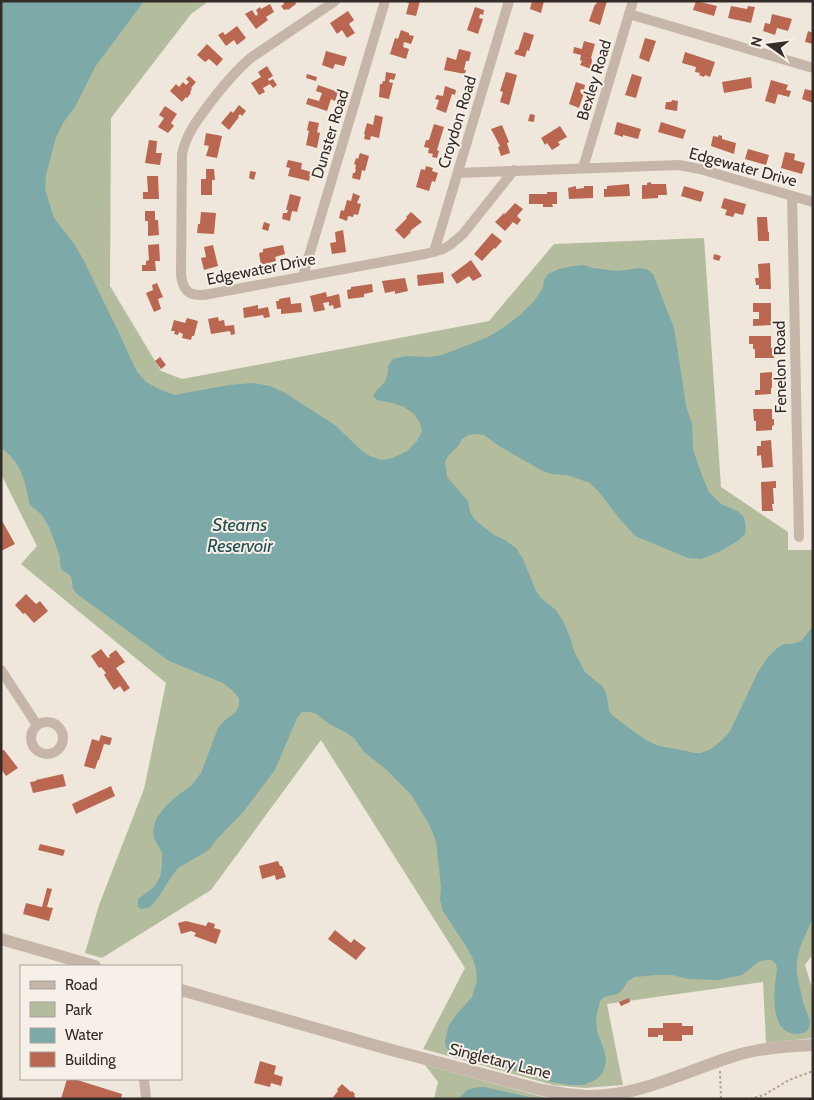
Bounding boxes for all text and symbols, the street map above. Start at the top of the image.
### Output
north arrow [744,20,794,70]
text: N [746,35,766,49]
street label: Bexley Road [573,37,615,123]
street label: Croydon Road [434,73,480,171]
street label: Dunster Road [307,87,353,181]
street label: Edgewater Drive [687,143,799,191]
street label: Edgewater Drive [205,249,317,289]
street label: Fenelon Road [770,320,790,414]
water label: Stearns Reservoir [207,514,274,557]
legend [20,965,182,1080]
text: Road [65,976,98,994]
text: Park [65,1001,92,1019]
text: Water [65,1026,103,1044]
street label: Singletary Lane [447,1039,553,1083]
text: Building [65,1051,116,1069]

